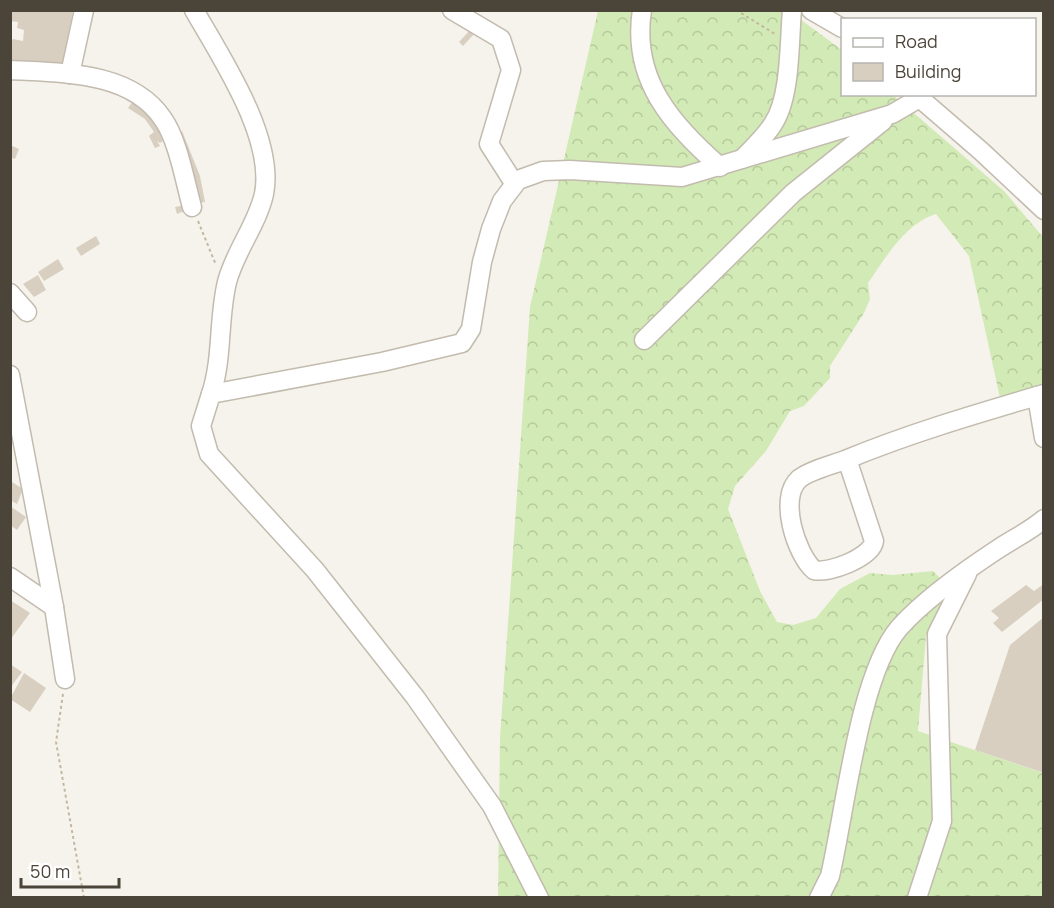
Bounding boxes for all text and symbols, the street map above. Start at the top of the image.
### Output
legend [841,18,1036,96]
text: Road [895,29,938,53]
text: Building [895,59,961,83]
scale bar [21,851,118,889]
text: 50 m [30,859,70,883]

